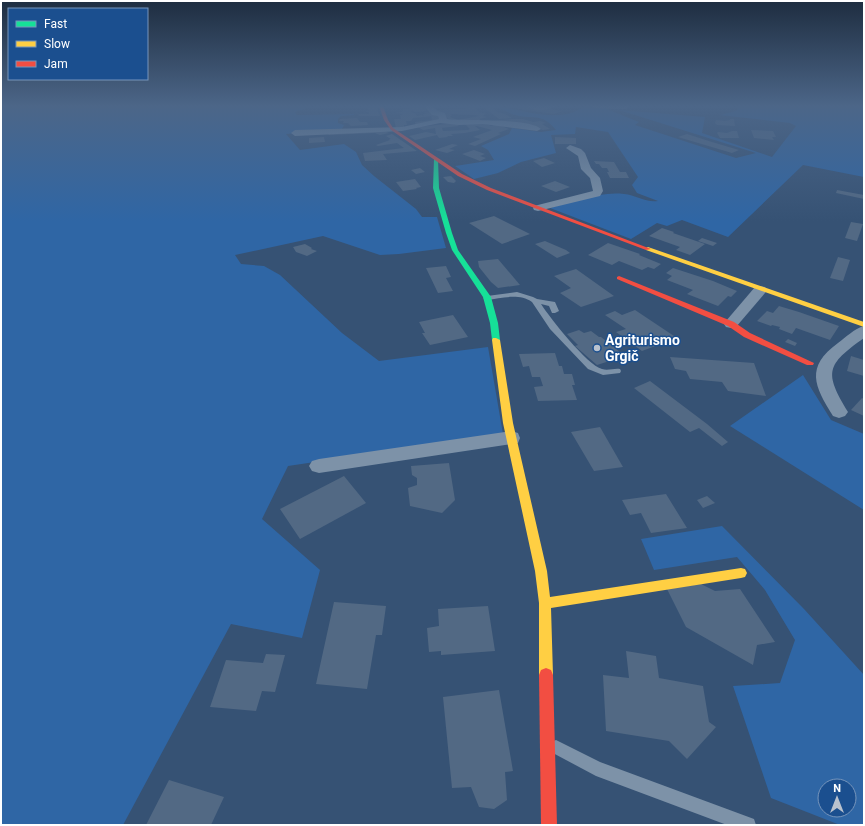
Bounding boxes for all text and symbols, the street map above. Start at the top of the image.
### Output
legend [8,8,148,80]
text: Fast [44,17,67,31]
text: Slow [44,37,70,51]
text: Jam [44,57,68,71]
place label: Agriturismo Grgič [605,332,680,364]
marker: Agriturismo Grgič [592,343,602,353]
north arrow [817,778,857,818]
text: N [833,782,841,795]

